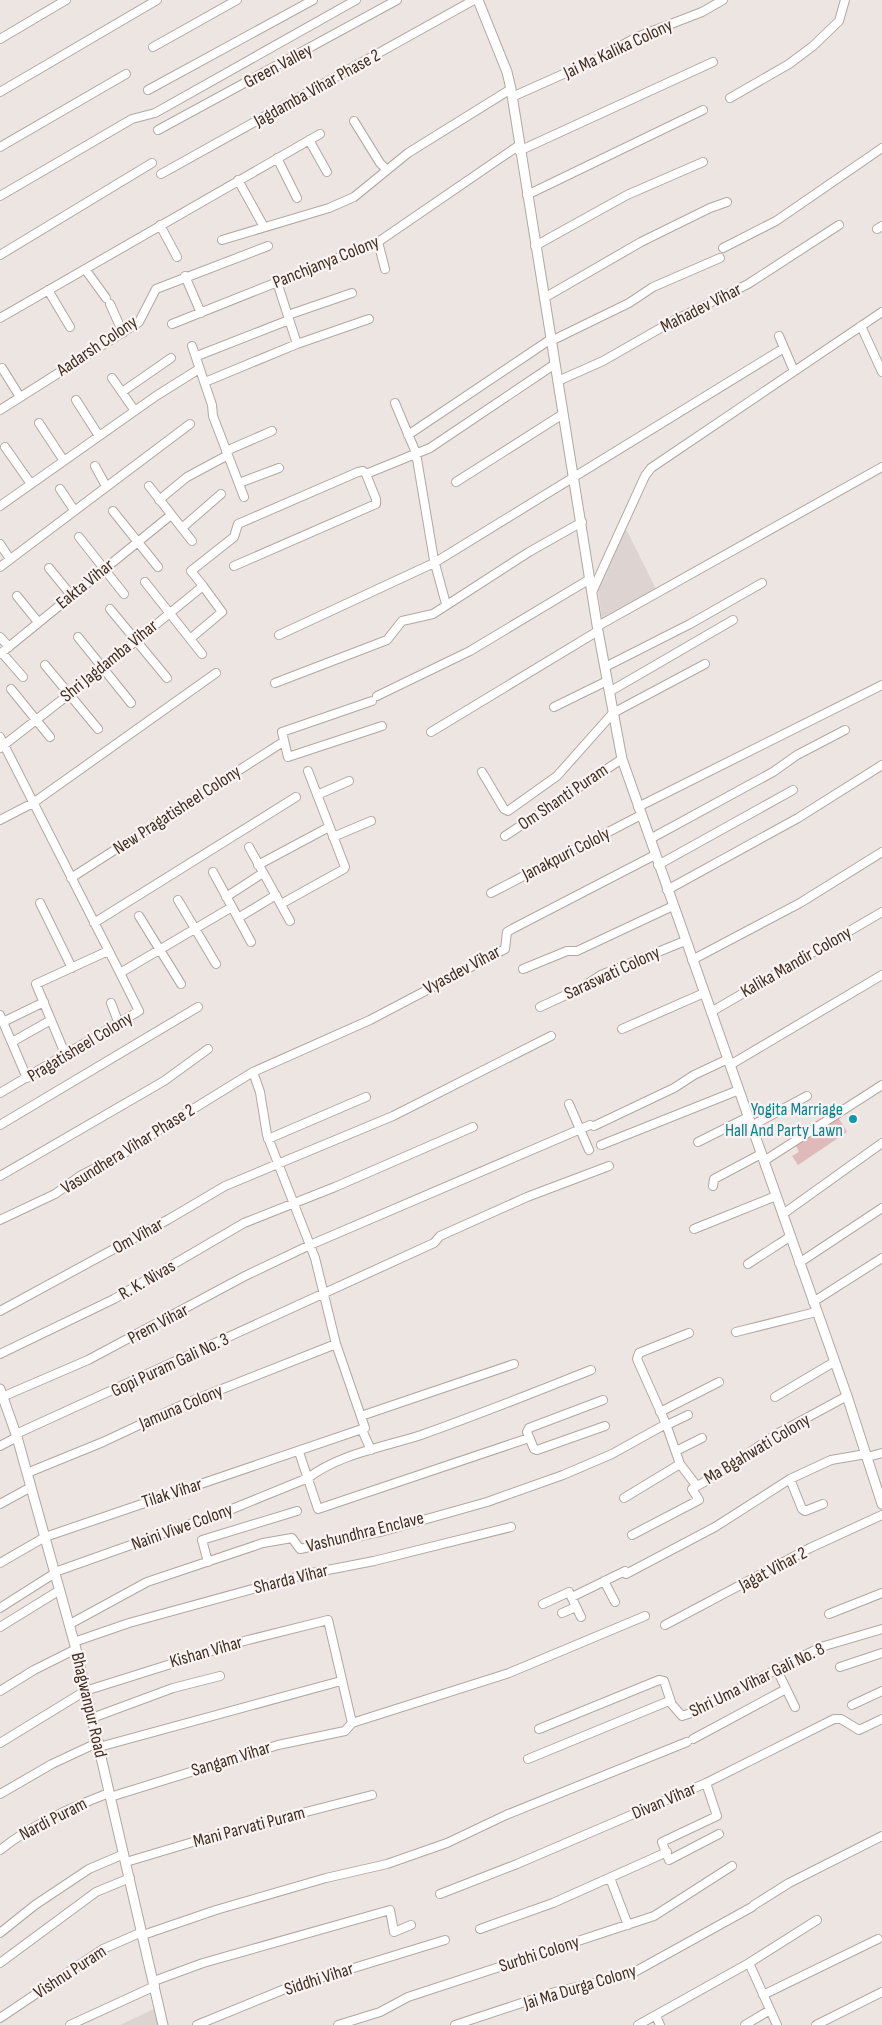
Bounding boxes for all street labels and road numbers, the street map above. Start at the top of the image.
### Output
street label: Jai Ma Kalika Colony [559,15,676,84]
street label: Green Valley [240,39,316,93]
street label: Jagdamba Vihar Phase 2 [249,45,384,132]
street label: Panchjanya Colony [270,231,382,293]
street label: Mahadev Vihar [657,279,745,337]
street label: Aadarsh Colony [52,311,141,381]
street label: Eakta Vihar [52,555,118,613]
street label: Shri Jagdamba Vihar [56,615,162,707]
street label: Om Shanti Puram [514,759,612,835]
street label: New Pragatisheel Colony [109,761,245,859]
street label: Janakpuri Cololy [518,823,613,886]
street label: Kalika Mandir Colony [737,922,855,1002]
street label: Vyasdev Vihar [420,941,504,999]
street label: Saraswati Colony [561,942,663,1004]
street label: Pragatisheel Colony [24,1007,136,1086]
street label: Vasundhera Vihar Phase 2 [57,1099,199,1199]
street label: Om Vihar [109,1214,167,1258]
street label: R. K. Nivas [115,1255,179,1305]
street label: Prem Vihar [124,1299,192,1349]
street label: Gopi Puram Gali No. 3 [108,1329,232,1401]
street label: Jamuna Colony [135,1380,226,1434]
street label: Ma Bgahwati Colony [700,1409,814,1489]
street label: Tilak Vihar [139,1473,205,1513]
street label: Naini Viwe Colony [128,1499,236,1555]
street label: Vashundhra Enclave [304,1507,426,1557]
street label: Jagat Vihar 2 [734,1542,811,1596]
street label: Sharda Vihar [252,1560,330,1598]
street label: Kishan Vihar [167,1632,245,1672]
street label: Shri Uma Vihar Gali No. 8 [686,1638,828,1722]
street label: Bhagwanpur Road [67,1650,111,1760]
street label: Sangam Vihar [189,1737,273,1781]
street label: Divan Vihar [629,1778,699,1824]
street label: Nardi Puram [16,1793,90,1845]
street label: Mani Parvati Puram [191,1802,307,1852]
street label: Surbhi Colony [496,1931,582,1977]
street label: Vishnu Puram [30,1941,110,2003]
street label: Siddhi Vihar [282,1958,356,2000]
street label: Jai Ma Durga Colony [520,1960,639,2014]

